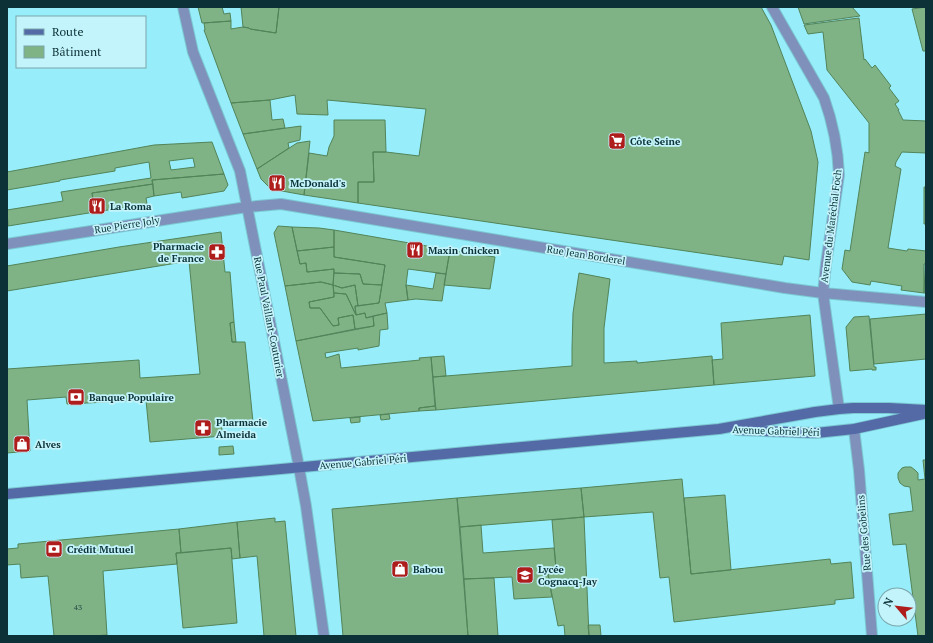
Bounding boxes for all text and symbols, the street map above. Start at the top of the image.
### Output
legend [16,16,146,68]
text: Route [52,24,83,39]
text: Bâtiment [52,44,102,59]
supermarket icon: Côte Seine [607,131,627,151]
place label: Côte Seine [630,135,681,148]
street label: Avenue du Maréchal Foch [818,169,844,283]
restaurant icon: McDonald's [267,173,287,193]
place label: McDonald's [290,177,346,190]
restaurant icon: La Roma [87,196,107,216]
place label: La Roma [110,200,152,213]
street label: Rue Pierre Joly [94,213,161,237]
place label: Pharmacie de France [153,240,205,265]
restaurant icon: Maxin Chicken [405,240,425,260]
pharmacy icon: Pharmacie de France [207,242,227,262]
street label: Rue Jean Borderel [546,242,626,268]
place label: Maxin Chicken [428,244,500,257]
street label: Rue Paul Vaillant-Couturier [251,256,287,379]
bank icon: Banque Populaire [66,387,86,407]
place label: Banque Populaire [89,391,175,404]
place label: Pharmacie Almeida [216,416,268,441]
pharmacy icon: Pharmacie Almeida [193,418,213,438]
street label: Avenue Gabriel Péri [732,423,820,439]
shop icon: Alves [12,434,32,454]
place label: Alves [35,438,61,451]
street label: Avenue Gabriel Péri [319,452,407,472]
street label: Rue des Gobelins [854,495,874,571]
bank icon: Crédit Mutuel [44,539,64,559]
place label: Crédit Mutuel [67,543,134,556]
shop icon: Babou [390,559,410,579]
place label: Babou [413,563,444,576]
place label: Lycée Cognacq-Jay [538,563,598,588]
school or university icon: Lycée Cognacq-Jay [515,565,535,585]
north arrow [877,587,917,627]
text: N [880,595,897,609]
house number: 43 [74,602,82,612]

